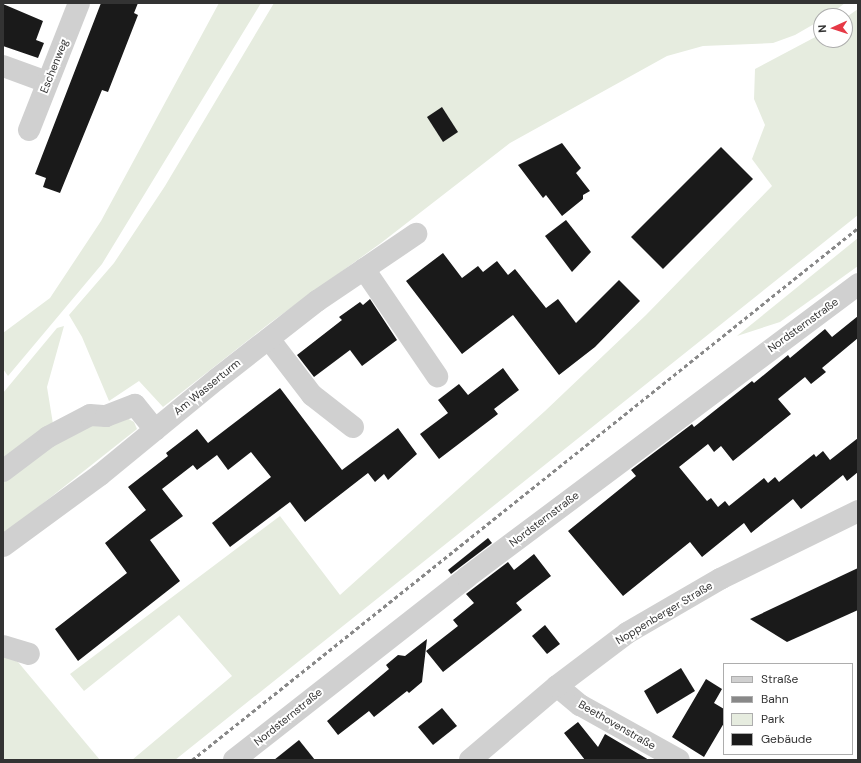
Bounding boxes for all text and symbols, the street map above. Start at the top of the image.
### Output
north arrow [813,8,853,48]
text: N [815,24,829,33]
street label: Eschenweg [37,37,71,95]
street label: Nordsternstraße [765,295,841,355]
street label: Am Wasserturm [171,356,243,418]
street label: Nordsternstraße [507,488,581,550]
street label: Noppenberger Straße [613,579,715,647]
legend [723,663,853,755]
text: Straße [761,671,798,687]
street label: Nordsternstraße [251,685,325,749]
text: Bahn [761,691,789,707]
street label: Beethovenstraße [576,698,658,752]
text: Park [761,711,785,727]
text: Gebäude [761,731,812,747]

